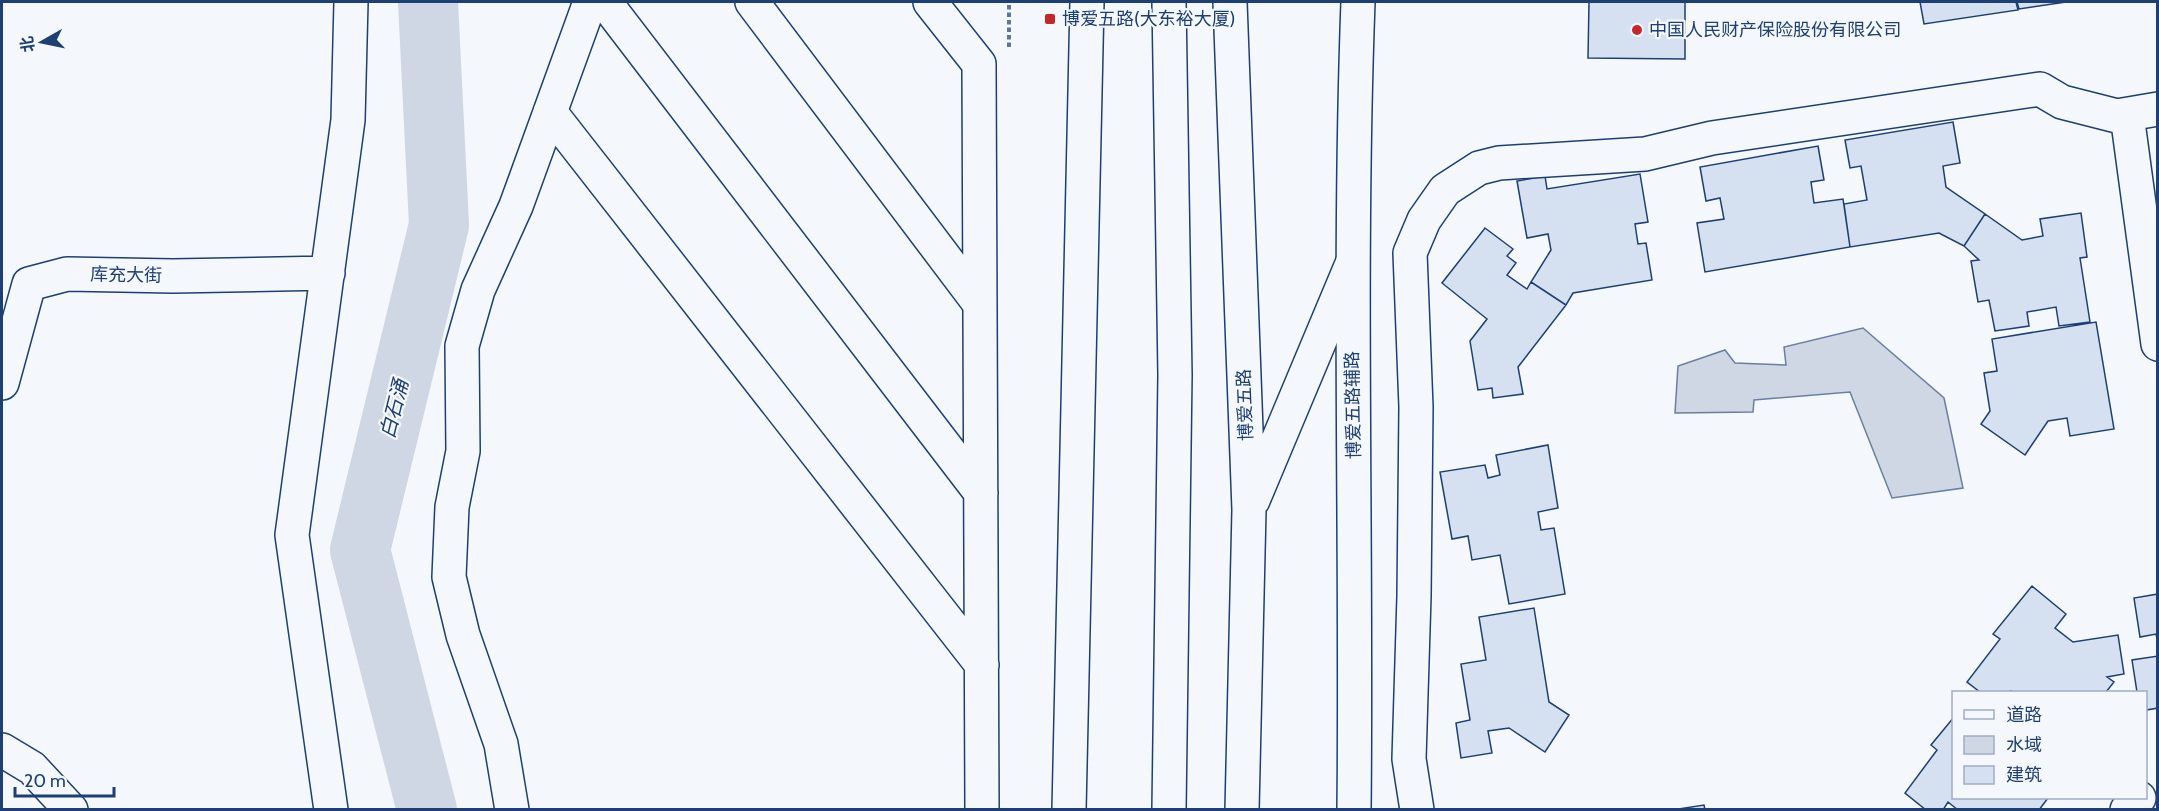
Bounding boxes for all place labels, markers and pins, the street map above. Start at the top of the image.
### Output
place label: 博爱五路(大东裕大厦) [1062,8,1235,30]
marker: 博爱五路(大东裕大厦) [1043,12,1057,26]
place label: 中国人民财产保险股份有限公司 [1649,19,1901,41]
marker: 中国人民财产保险股份有限公司 [1630,23,1644,37]

